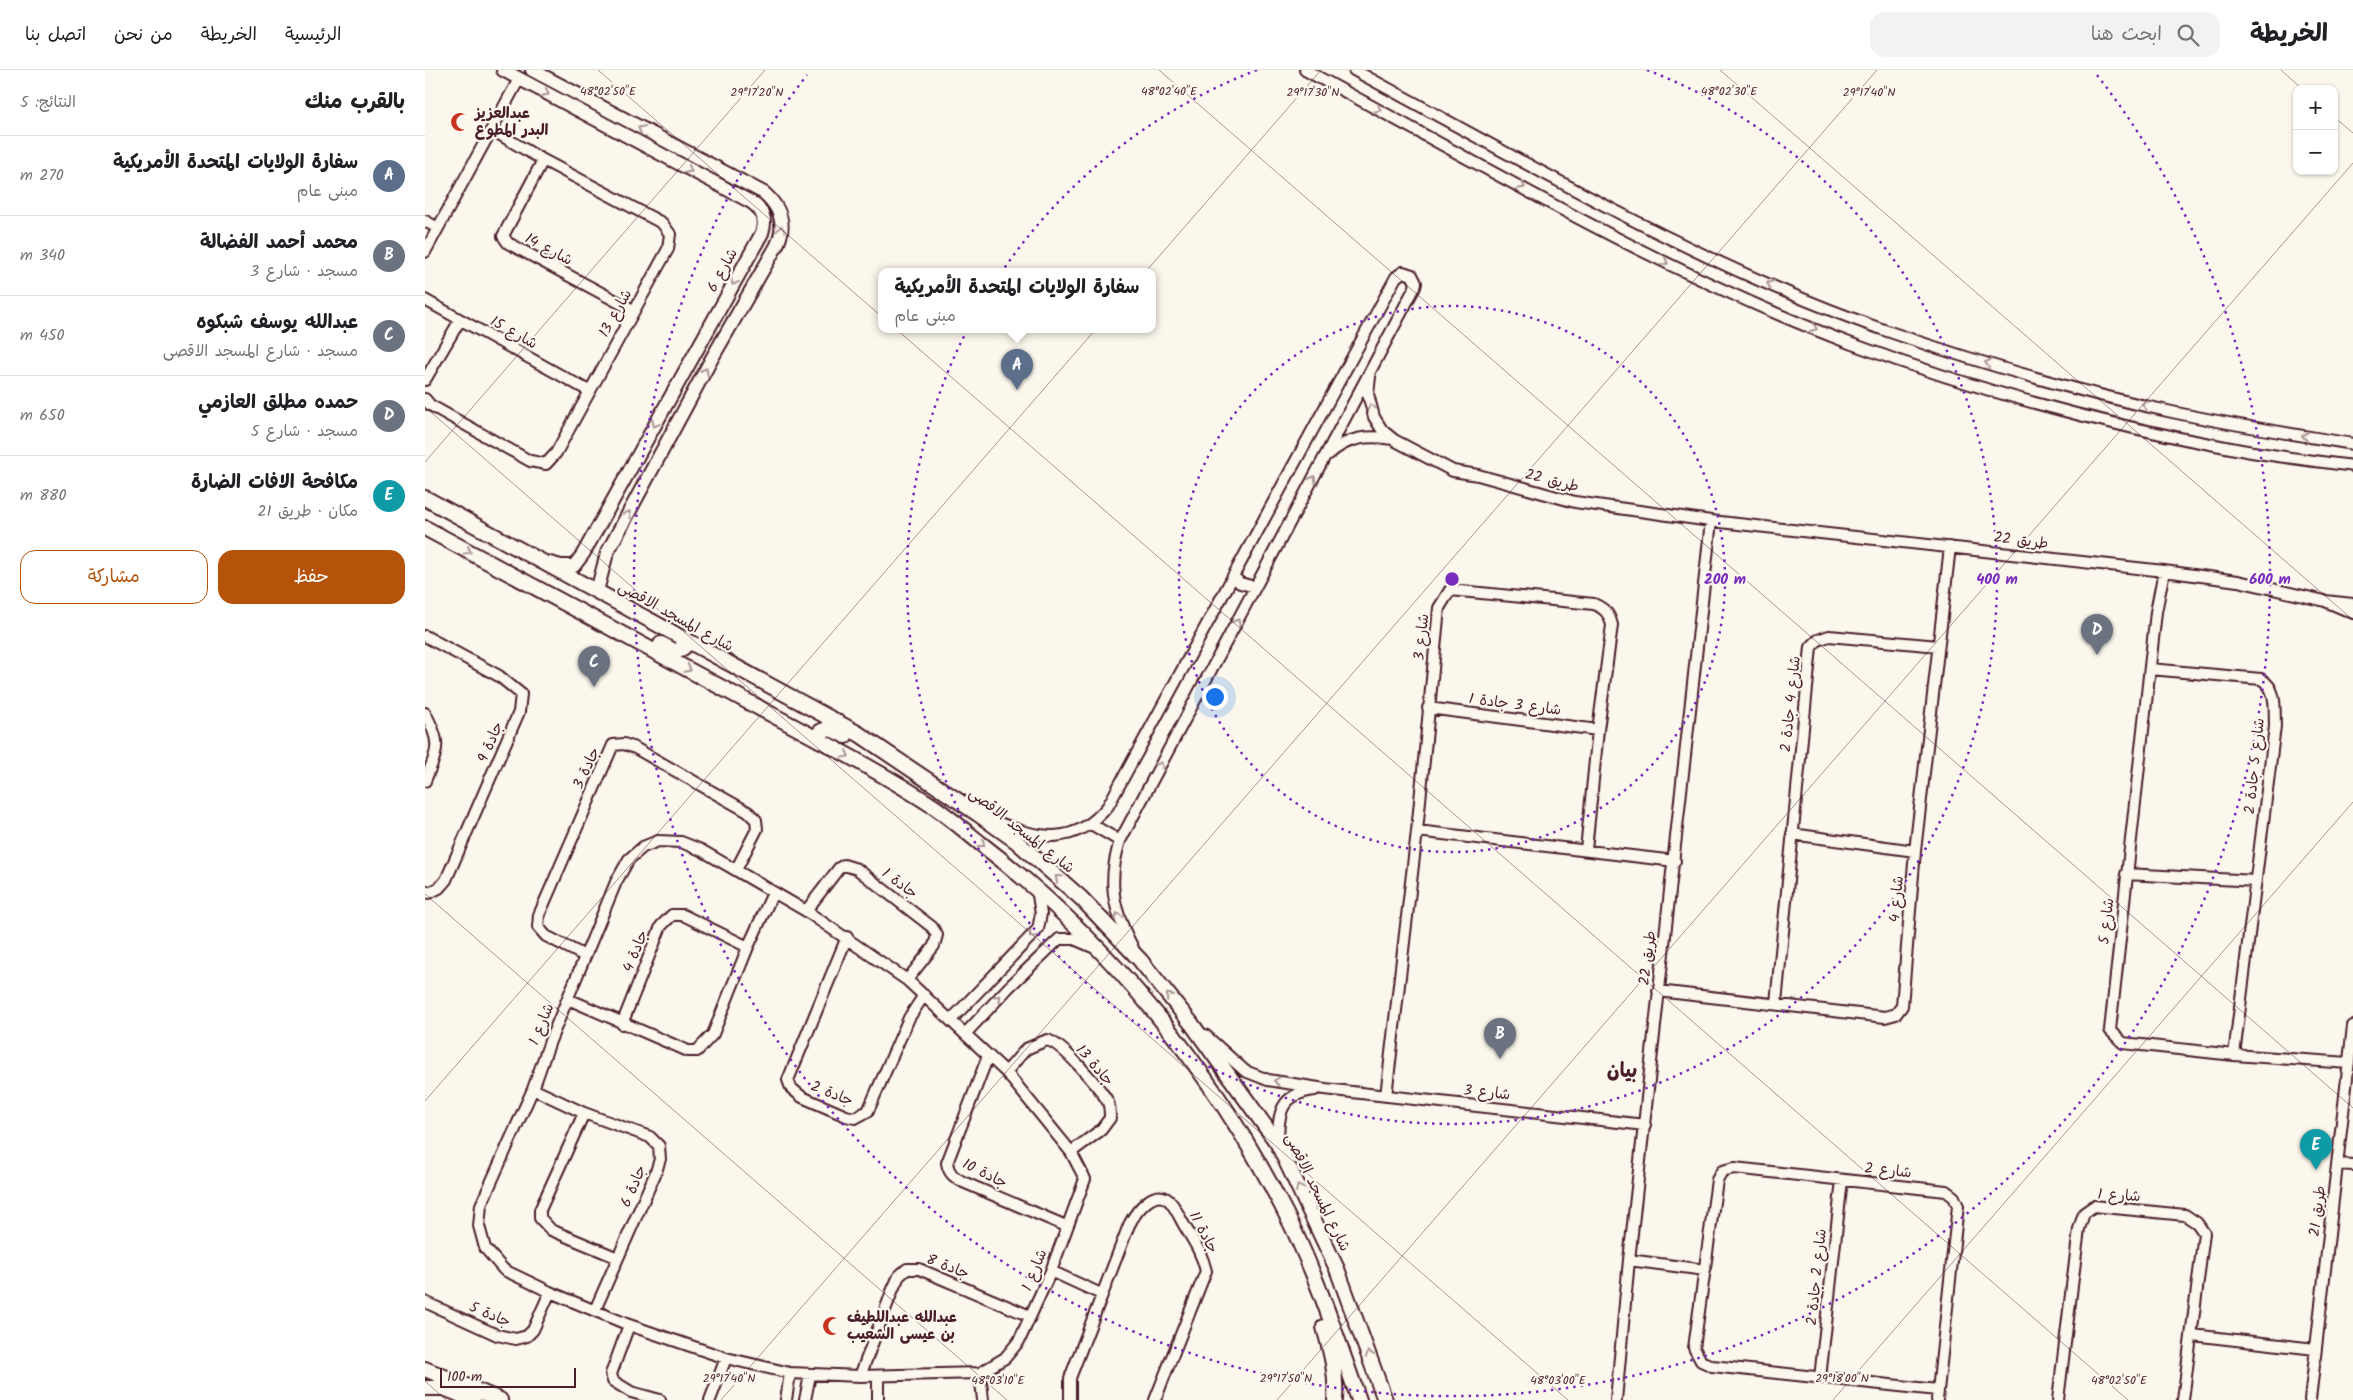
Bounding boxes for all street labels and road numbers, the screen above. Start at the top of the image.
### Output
street label: شارع 14 [520,227,577,273]
street label: شارع 6 [701,244,745,297]
street label: شارع 13 [593,285,639,342]
street label: شارع 15 [485,310,542,356]
street label: طريق 22 [1522,463,1581,499]
street label: طريق 22 [1992,526,2050,556]
street label: شارع المسجد الاقصى [613,575,738,659]
street label: شارع 3 [1408,612,1436,662]
street label: شارع 4 جادة 2 [1774,655,1808,753]
street label: شارع 3 جادة 1 [1467,687,1562,723]
street label: شارع 5 جادة 2 [2238,717,2272,815]
street label: جادة 9 [472,718,510,767]
street label: جادة 3 [567,744,607,793]
street label: شارع المسجد الاقصى [963,782,1080,880]
street label: جادة 1 [876,862,923,905]
street label: شارع 4 [1883,875,1911,923]
street label: شارع 5 [2093,897,2121,946]
street label: جادة 4 [617,927,655,976]
street label: طريق 22 [1633,929,1663,987]
street label: شارع 1 [523,1000,561,1049]
street label: جادة 13 [1069,1039,1119,1092]
street label: جادة 2 [807,1075,856,1113]
street label: شارع 3 [1462,1079,1512,1107]
street label: شارع المسجد الاقصى [1278,1129,1356,1256]
street label: جادة 10 [958,1153,1011,1195]
street label: شارع 2 [1863,1157,1913,1185]
street label: جادة 6 [614,1162,653,1211]
street label: شارع 1 [2097,1183,2141,1209]
street label: طريق 21 [2303,1184,2333,1238]
street label: جادة 11 [1182,1207,1224,1258]
street label: شارع 2 جادة 2 [1800,1228,1834,1327]
street label: شارع 1 [1016,1246,1054,1295]
street label: جادة 8 [923,1248,973,1286]
street label: جادة 5 [465,1295,514,1334]

